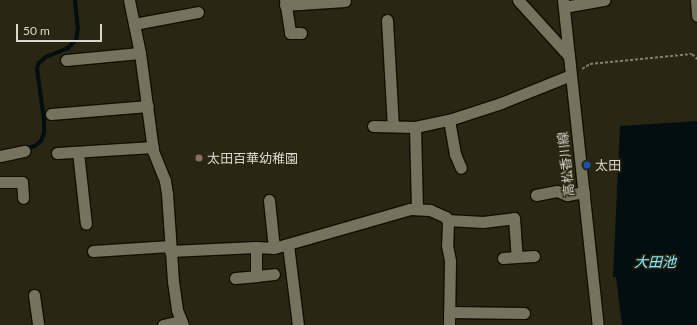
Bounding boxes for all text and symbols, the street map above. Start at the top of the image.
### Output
scale bar [18,16,104,42]
text: 50 m [23,23,50,38]
street label: 高松香川線 [555,131,577,197]
place label: 太田百華幼稚園 [207,150,298,166]
marker: 太田百華幼稚園 [194,153,204,163]
place label: 太田 [595,157,621,173]
marker: 太田 [582,160,592,170]
water label: 大田池 [634,254,676,270]

